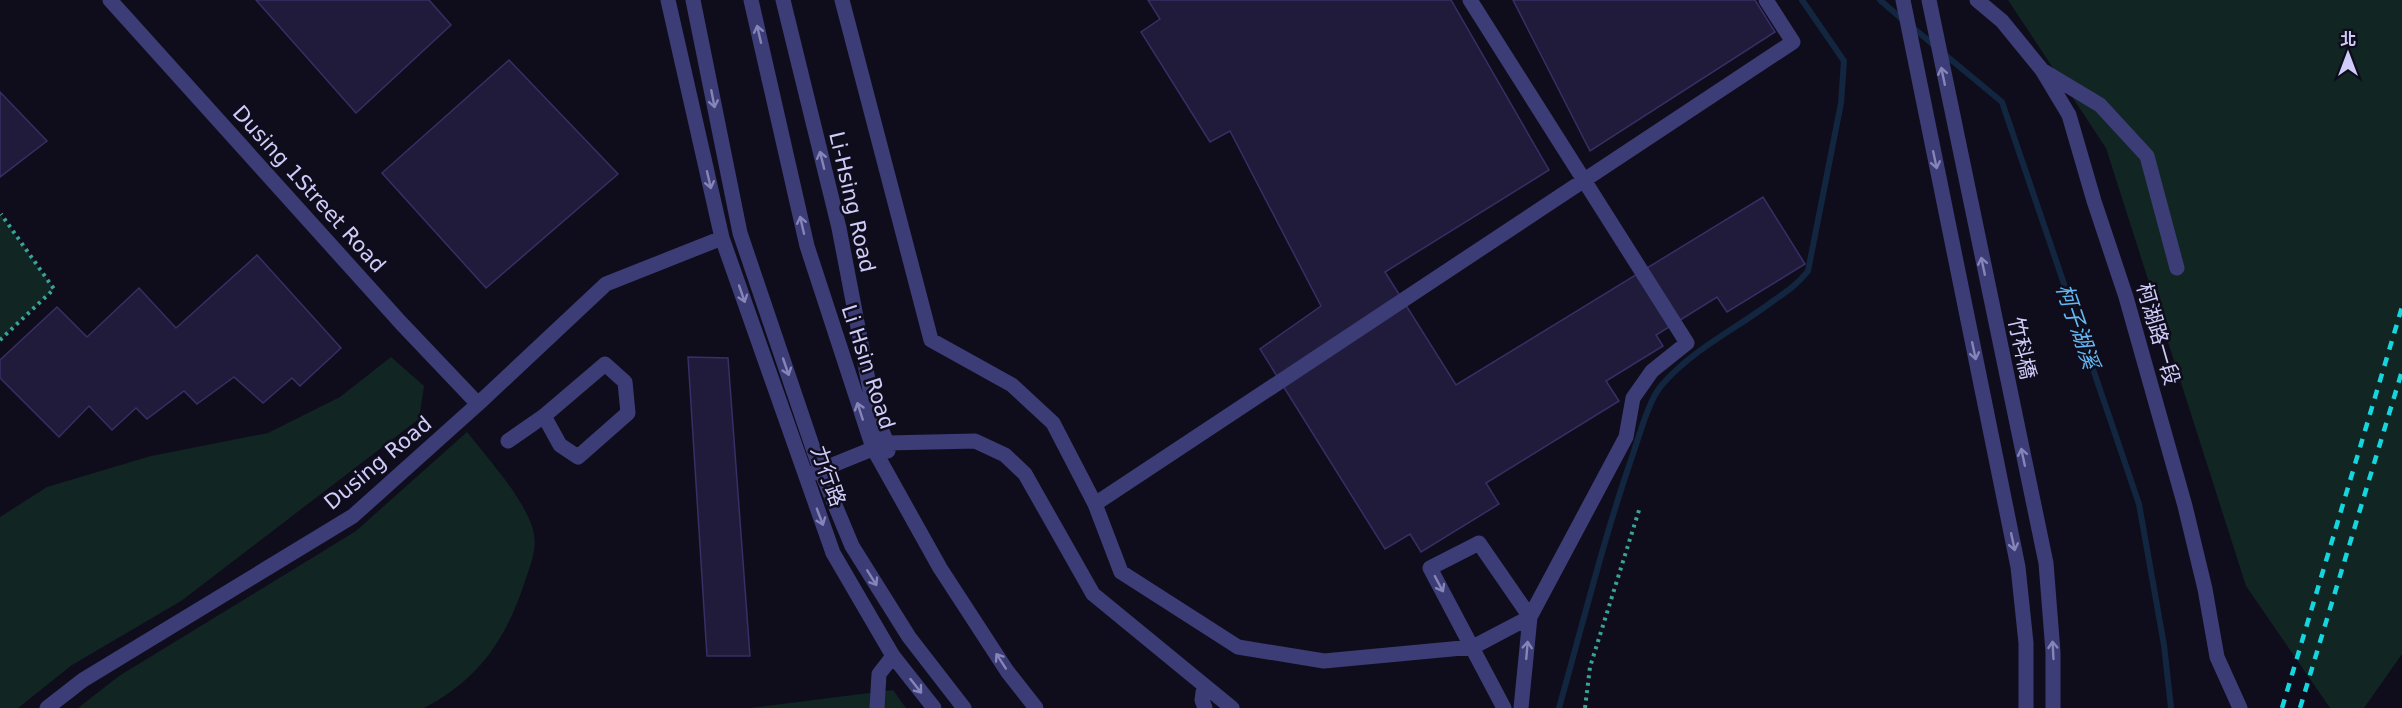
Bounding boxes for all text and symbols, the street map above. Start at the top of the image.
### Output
north arrow [2318,24,2378,84]
one-way arrow [753,25,765,44]
text: 北 [2340,30,2356,49]
one-way arrow [1937,66,1948,86]
one-way arrow [708,88,719,108]
street label: Dusing 1Street Road [228,101,390,277]
street label: Li-Hsing Road [824,129,880,275]
one-way arrow [1930,150,1941,170]
one-way arrow [816,151,828,170]
one-way arrow [704,170,716,189]
one-way arrow [796,215,808,234]
one-way arrow [1977,257,1988,277]
water label: 柯子湖溪 [2051,280,2105,375]
street label: 柯湖路一段 [2132,280,2184,388]
one-way arrow [737,284,748,303]
street label: Li Hsin Road [837,302,899,432]
street label: 竹科橋 [2004,315,2040,381]
one-way arrow [1969,341,1980,361]
one-way arrow [781,357,792,376]
one-way arrow [854,402,865,421]
street label: Dusing Road [320,411,436,515]
street label: 力行路 [806,442,850,510]
one-way arrow [2017,448,2028,467]
one-way arrow [815,507,826,526]
one-way arrow [2008,532,2019,552]
one-way arrow [866,570,879,587]
one-way arrow [1433,575,1445,592]
one-way arrow [1522,640,1533,660]
one-way arrow [2047,640,2058,660]
one-way arrow [995,653,1007,670]
one-way arrow [910,677,923,693]

